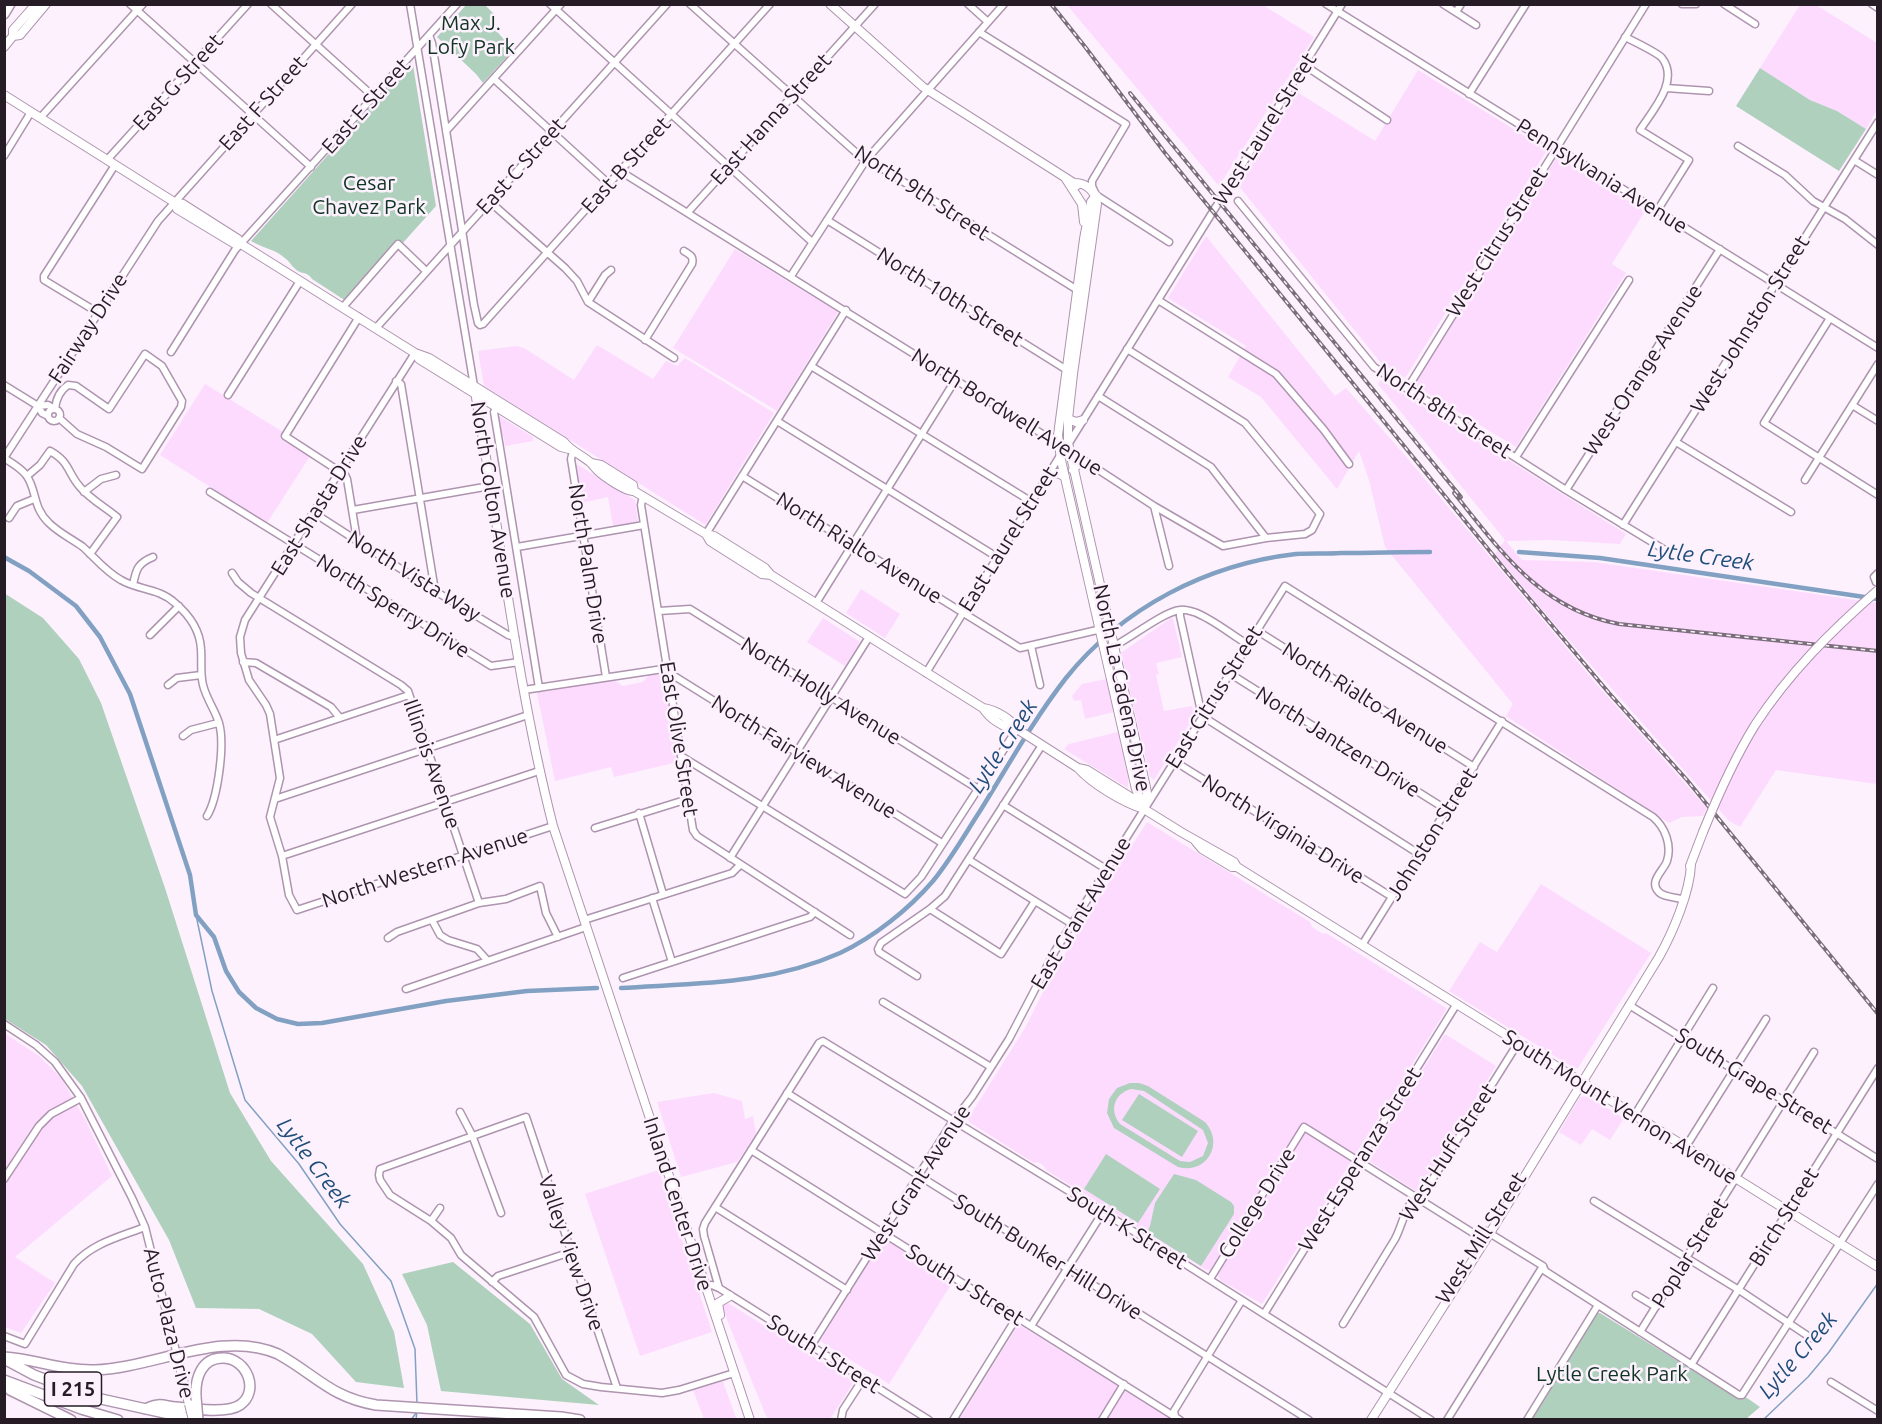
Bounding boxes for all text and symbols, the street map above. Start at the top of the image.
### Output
park label: Max J. Lofy Park [427,10,515,60]
street label: East G Street [128,28,228,136]
street label: East Hanna Street [705,48,837,190]
street label: West Laurel Street [1208,48,1322,210]
street label: East F Street [214,50,312,156]
street label: East E Street [317,53,415,159]
street label: East B Street [576,111,676,219]
street label: East C Street [471,113,571,219]
street label: Pennsylvania Avenue [1512,113,1692,239]
street label: North 9th Street [850,140,994,246]
street label: West Citrus Street [1441,163,1553,321]
park label: Cesar Chavez Park [312,170,426,220]
street label: West Johnston Street [1685,231,1815,417]
street label: North 10th Street [872,242,1028,352]
street label: Fairway Drive [43,268,133,388]
street label: West Orange Avenue [1578,280,1708,460]
street label: North Bordwell Avenue [907,343,1107,481]
street label: North 8th Street [1372,358,1516,464]
street label: North Colton Avenue [465,400,521,600]
street label: East Shasta Drive [266,430,372,580]
street label: East Laurel Street [953,462,1063,616]
street label: North Palm Drive [563,482,613,646]
street label: North Rialto Avenue [771,487,947,609]
street label: North Vista Way [343,525,485,627]
water label: Lytle Creek [1646,535,1756,577]
street label: North Sperry Drive [312,549,474,663]
street label: North La Cadena Drive [1088,582,1156,794]
street label: East Citrus Street [1160,621,1268,773]
street label: North Holly Avenue [736,632,906,750]
street label: North Rialto Avenue [1277,637,1453,759]
street label: East Olive Street [654,660,704,818]
street label: North Jantzen Drive [1251,681,1425,803]
street label: North Fairview Avenue [707,690,901,824]
water label: Lytle Creek [963,694,1043,798]
street label: Illinois Avenue [398,696,466,832]
street label: Johnston Street [1381,763,1483,905]
street label: North Virginia Drive [1197,769,1369,889]
street label: North Western Avenue [319,823,531,913]
street label: East Grant Avenue [1026,832,1136,994]
street label: South Grape Street [1671,1023,1837,1139]
street label: South Mount Vernon Avenue [1498,1024,1742,1190]
street label: West Esperanza Street [1293,1062,1427,1256]
street label: West Huff Street [1394,1078,1502,1226]
street label: West Grant Avenue [856,1100,976,1266]
water label: Lytle Creek [271,1112,357,1214]
street label: Inland Center Drive [638,1114,718,1294]
street label: College Drive [1213,1143,1301,1263]
street label: Birch Street [1744,1163,1824,1271]
street label: West Mill Street [1430,1167,1532,1309]
street label: Valley View Drive [533,1172,609,1334]
street label: South K Street [1062,1181,1192,1275]
street label: South Bunker Hill Drive [949,1189,1147,1325]
street label: Poplar Street [1646,1193,1734,1313]
street label: South J Street [901,1239,1029,1331]
street label: Auto Plaza Drive [138,1245,200,1401]
water label: Lytle Creek [1753,1306,1843,1404]
street label: South I Street [763,1309,885,1399]
park label: Lytle Creek Park [1536,1361,1688,1387]
road number: I 215 [44,1372,101,1406]

